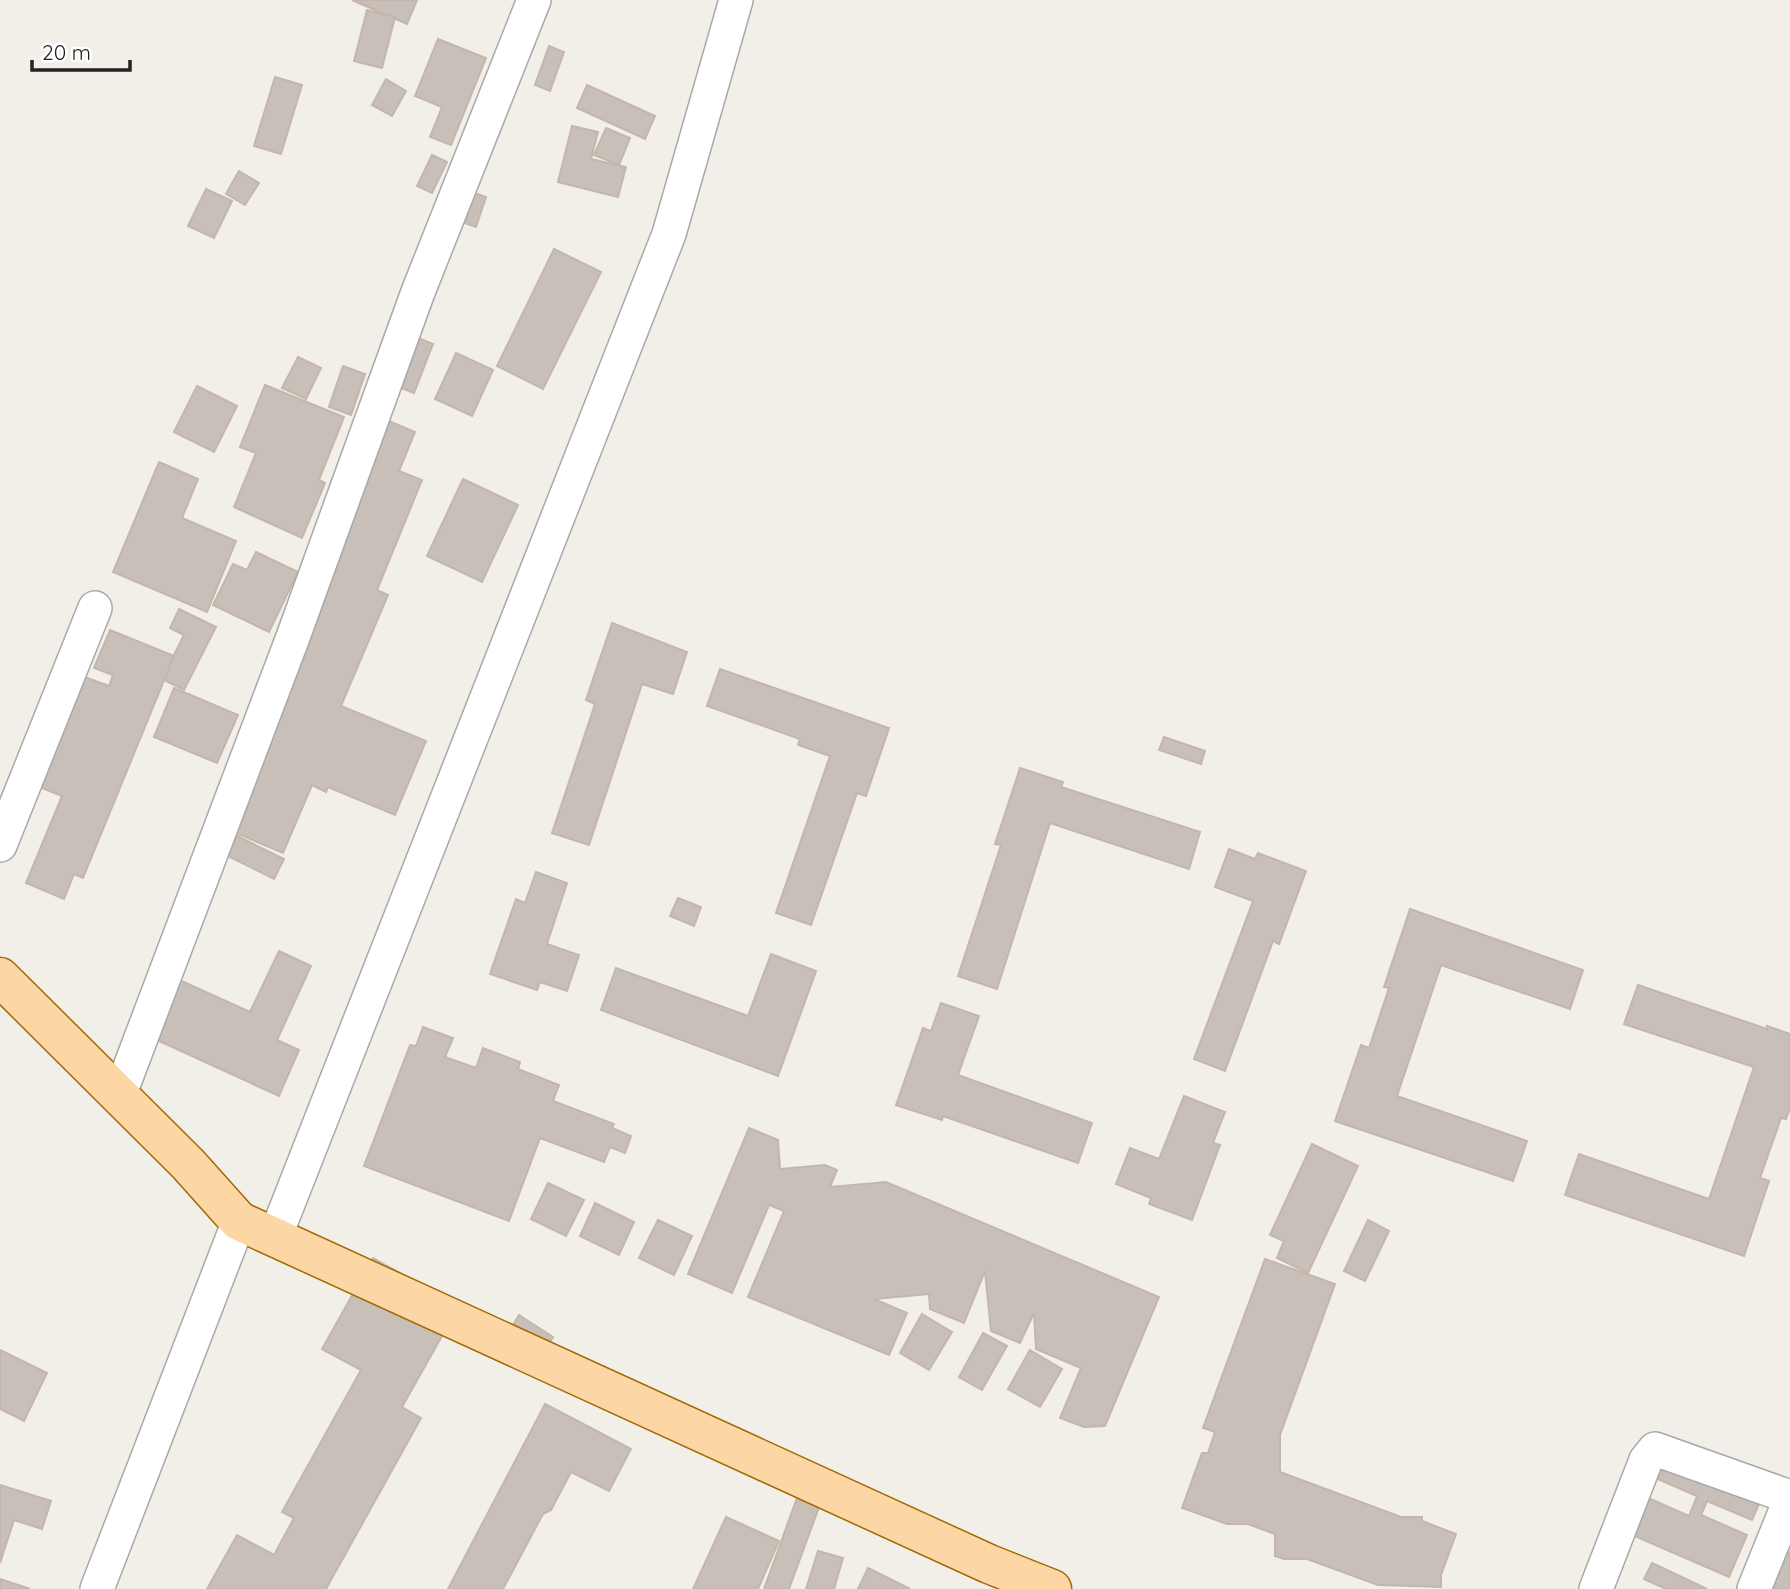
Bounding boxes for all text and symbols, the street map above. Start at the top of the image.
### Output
scale bar [32,28,130,72]
text: 20 m [42,39,91,65]

